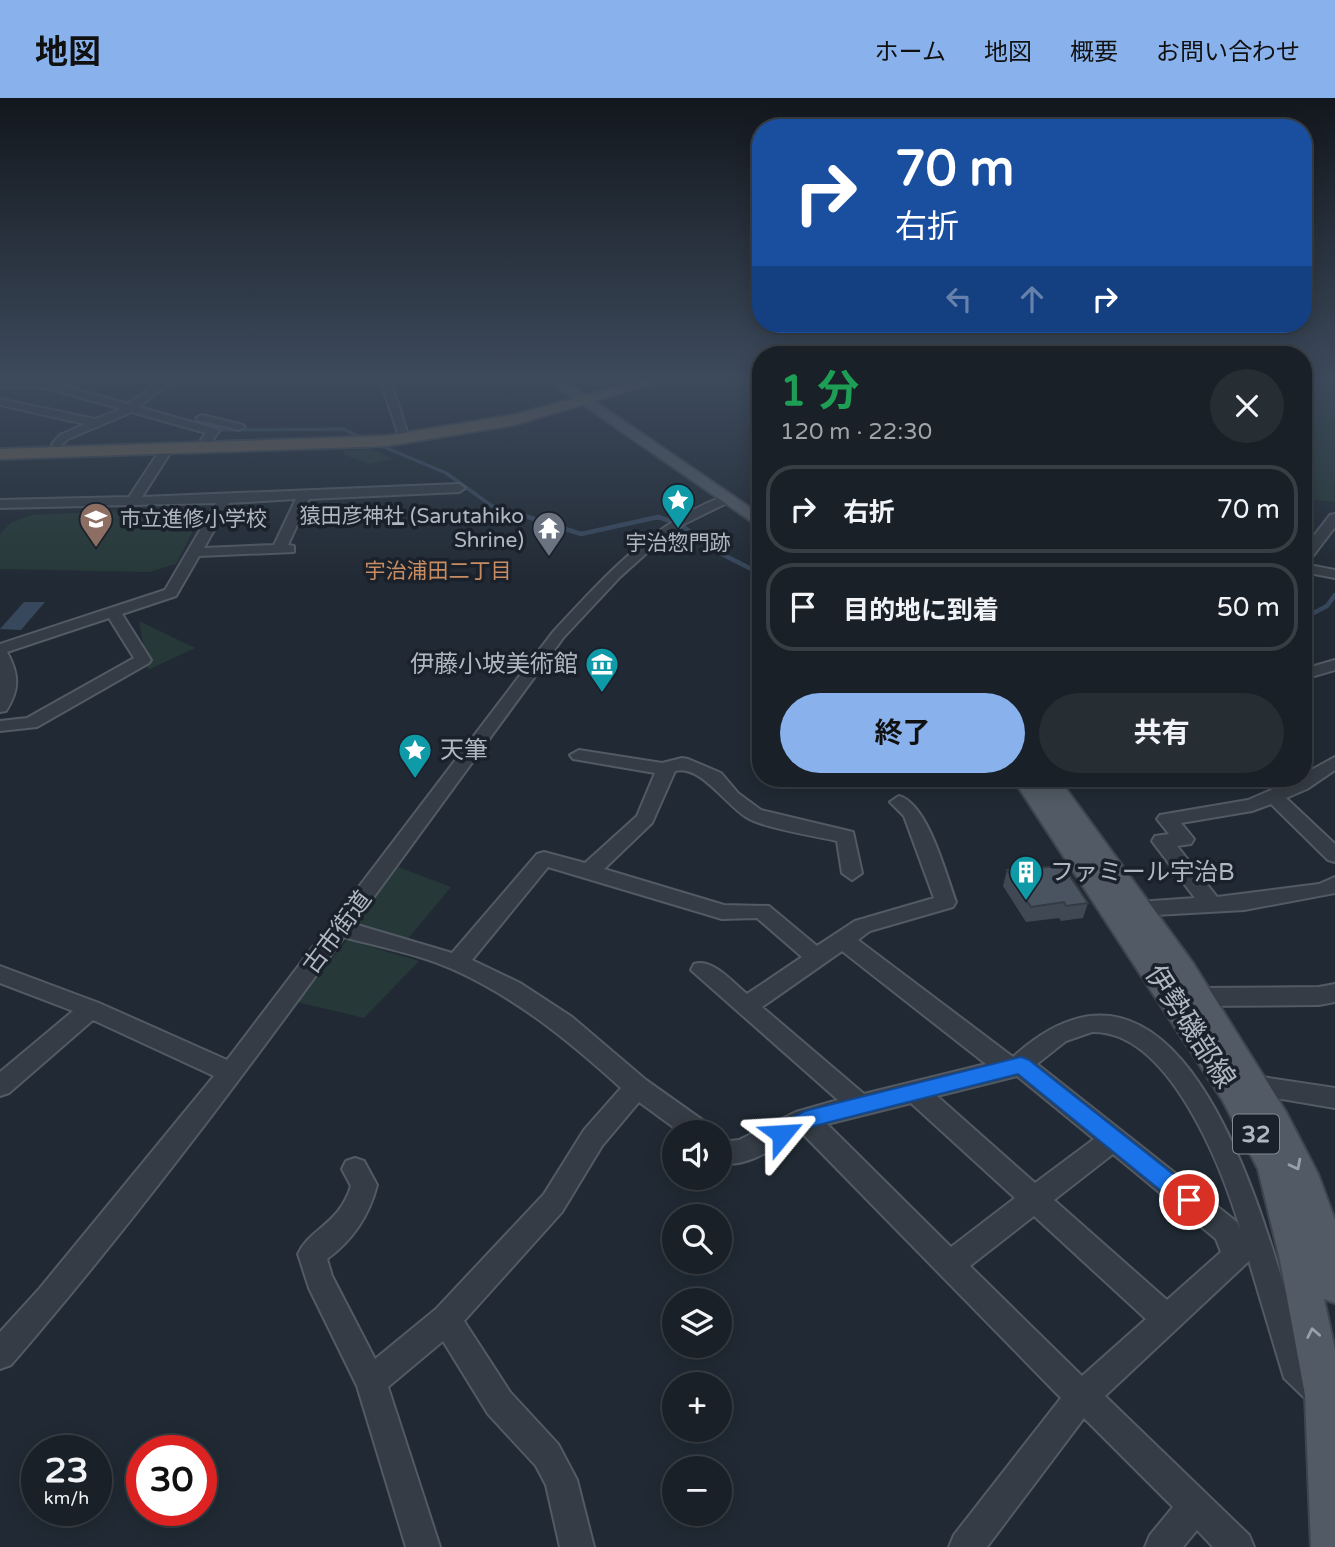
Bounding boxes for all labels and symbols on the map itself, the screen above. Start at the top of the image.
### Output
place icon: 宇治惣門跡 [659,481,697,530]
school or university icon: 市立進修小学校 [77,500,115,549]
place label: 猿田彦神社 (Sarutahiko Shrine) [300,504,524,553]
place label: 市立進修小学校 [120,507,267,532]
temple icon: 猿田彦神社 (Sarutahiko Shrine) [530,509,568,558]
place label: 宇治惣門跡 [626,531,731,556]
district label: 宇治浦田二丁目 [365,559,512,584]
museum icon: 伊藤小坡美術館 [583,645,621,694]
place label: 伊藤小坡美術館 [410,650,578,679]
place icon: 天筆 [396,731,434,780]
place label: 天筆 [440,736,488,765]
building icon: ファミール宇治B [1007,853,1045,902]
place label: ファミール宇治B [1050,858,1235,887]
street label: 古市街道 [297,885,378,979]
street label: 伊勢磯部線 [1138,959,1243,1095]
position arrow [745,1097,819,1171]
road number: 32 [1233,1114,1279,1154]
one-way arrow [1288,1158,1302,1170]
pin [1159,1170,1219,1230]
one-way arrow [1306,1327,1321,1339]
speed limit sign: 30 [126,1435,217,1526]

